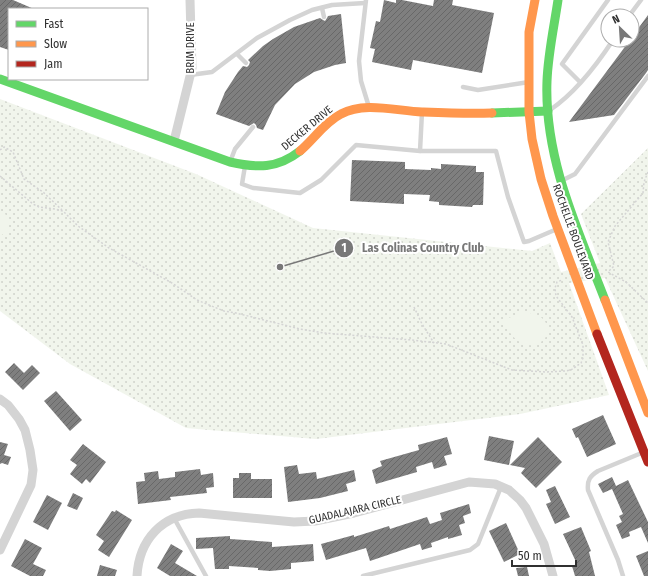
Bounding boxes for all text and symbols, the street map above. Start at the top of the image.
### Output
legend [8,8,148,80]
north arrow [600,8,640,48]
text: N [610,12,622,27]
text: Fast [44,17,63,31]
street label: BRIM DRIVE [184,22,197,74]
text: Slow [44,37,67,51]
text: Jam [44,57,62,71]
street label: DECKER DRIVE [279,103,335,153]
street label: ROCHELLE BOULEVARD [550,182,596,282]
callout: Las Colinas Country Club [334,236,492,260]
text: 1 [341,241,347,255]
text: Las Colinas Country Club [362,241,484,255]
street label: GUADALAJARA CIRCLE [308,493,402,527]
scale bar [512,542,576,568]
text: 50 m [518,549,542,563]

